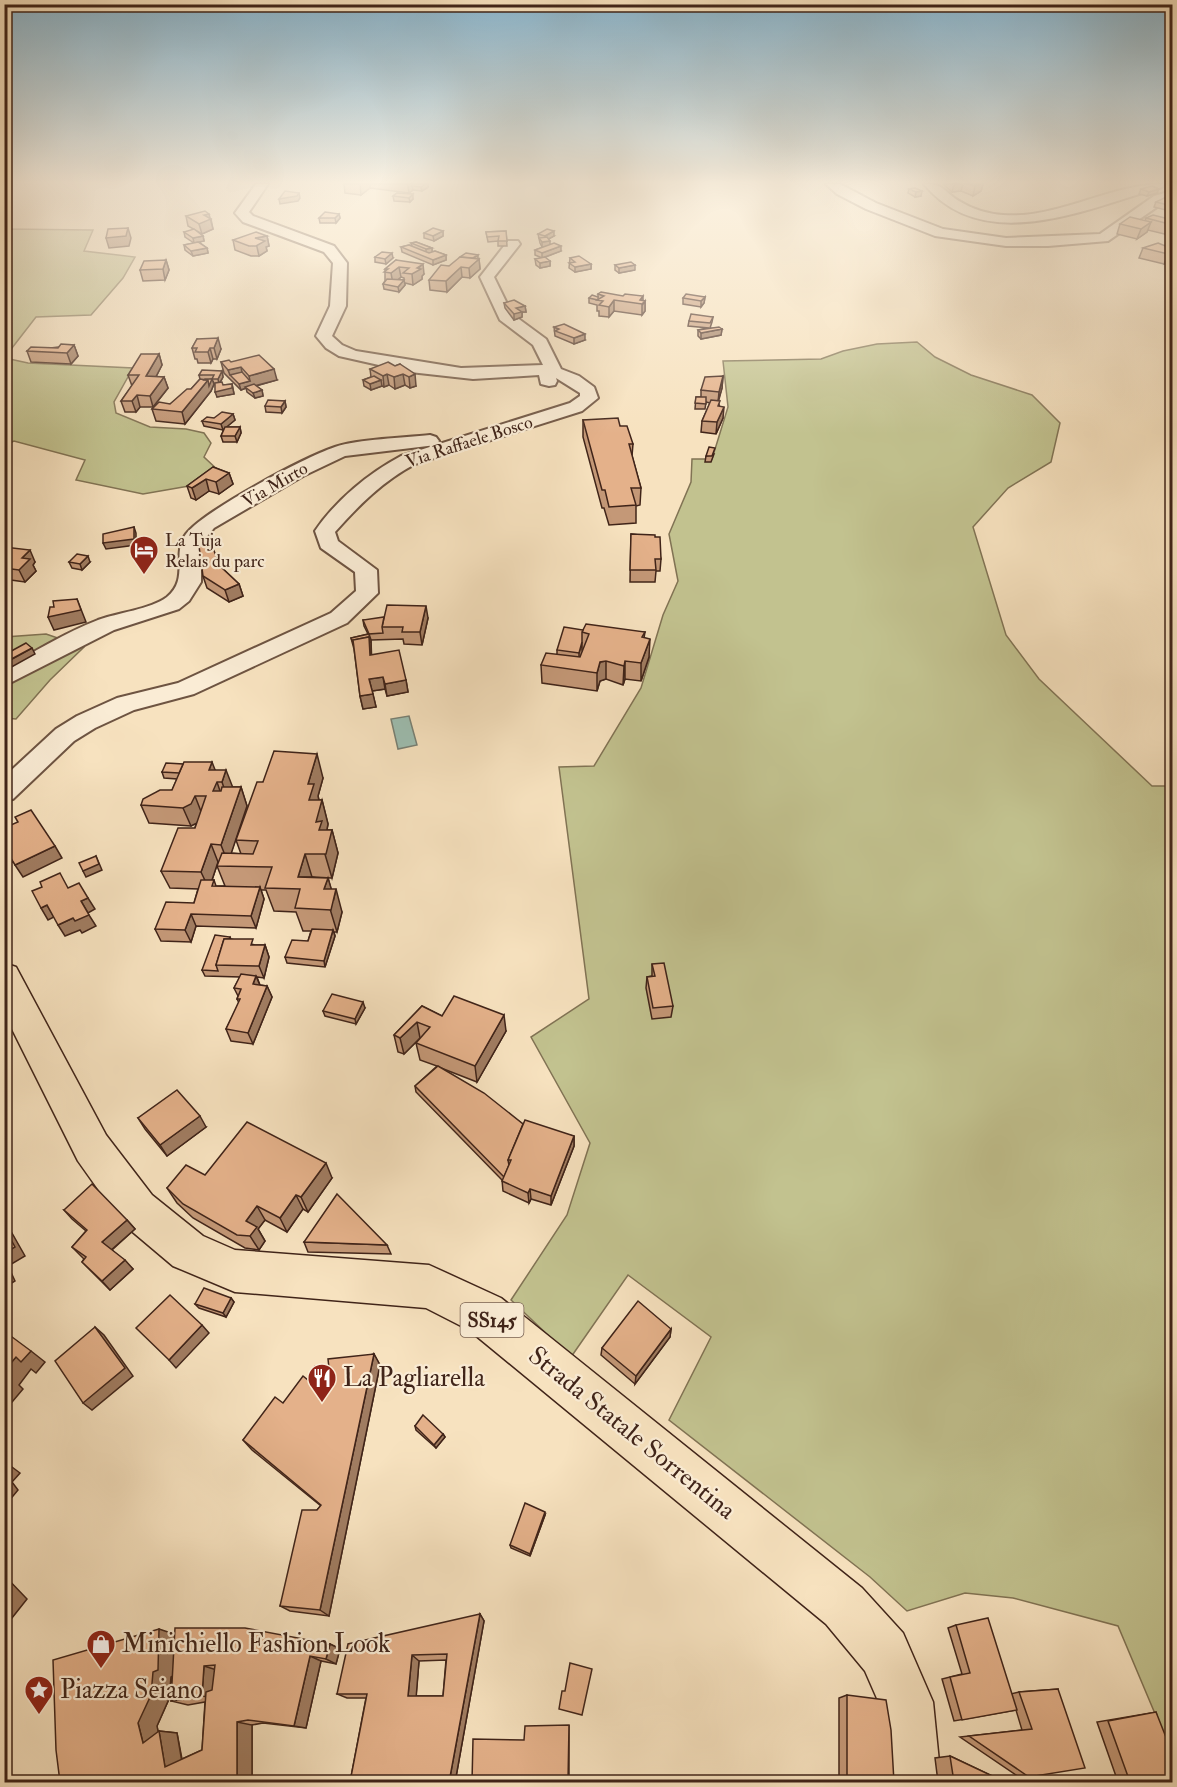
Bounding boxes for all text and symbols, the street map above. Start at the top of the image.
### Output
street label: Via Raffaele Bosco [402,410,536,473]
street label: Via Mirto [238,457,312,513]
place label: La Tuja Relais du parc [165,529,264,573]
hotel icon: La Tuja Relais du parc [128,534,160,576]
road number: SS145 [460,1303,524,1337]
street label: Strada Statale Sorrentina [522,1339,742,1527]
restaurant icon: La Pagliarella [306,1362,338,1404]
place label: La Pagliarella [343,1362,485,1394]
shop icon: Minichiello Fashion Look [85,1628,117,1670]
place label: Minichiello Fashion Look [122,1628,391,1660]
place icon: Piazza Seiano [23,1674,55,1716]
place label: Piazza Seiano [60,1674,203,1706]

